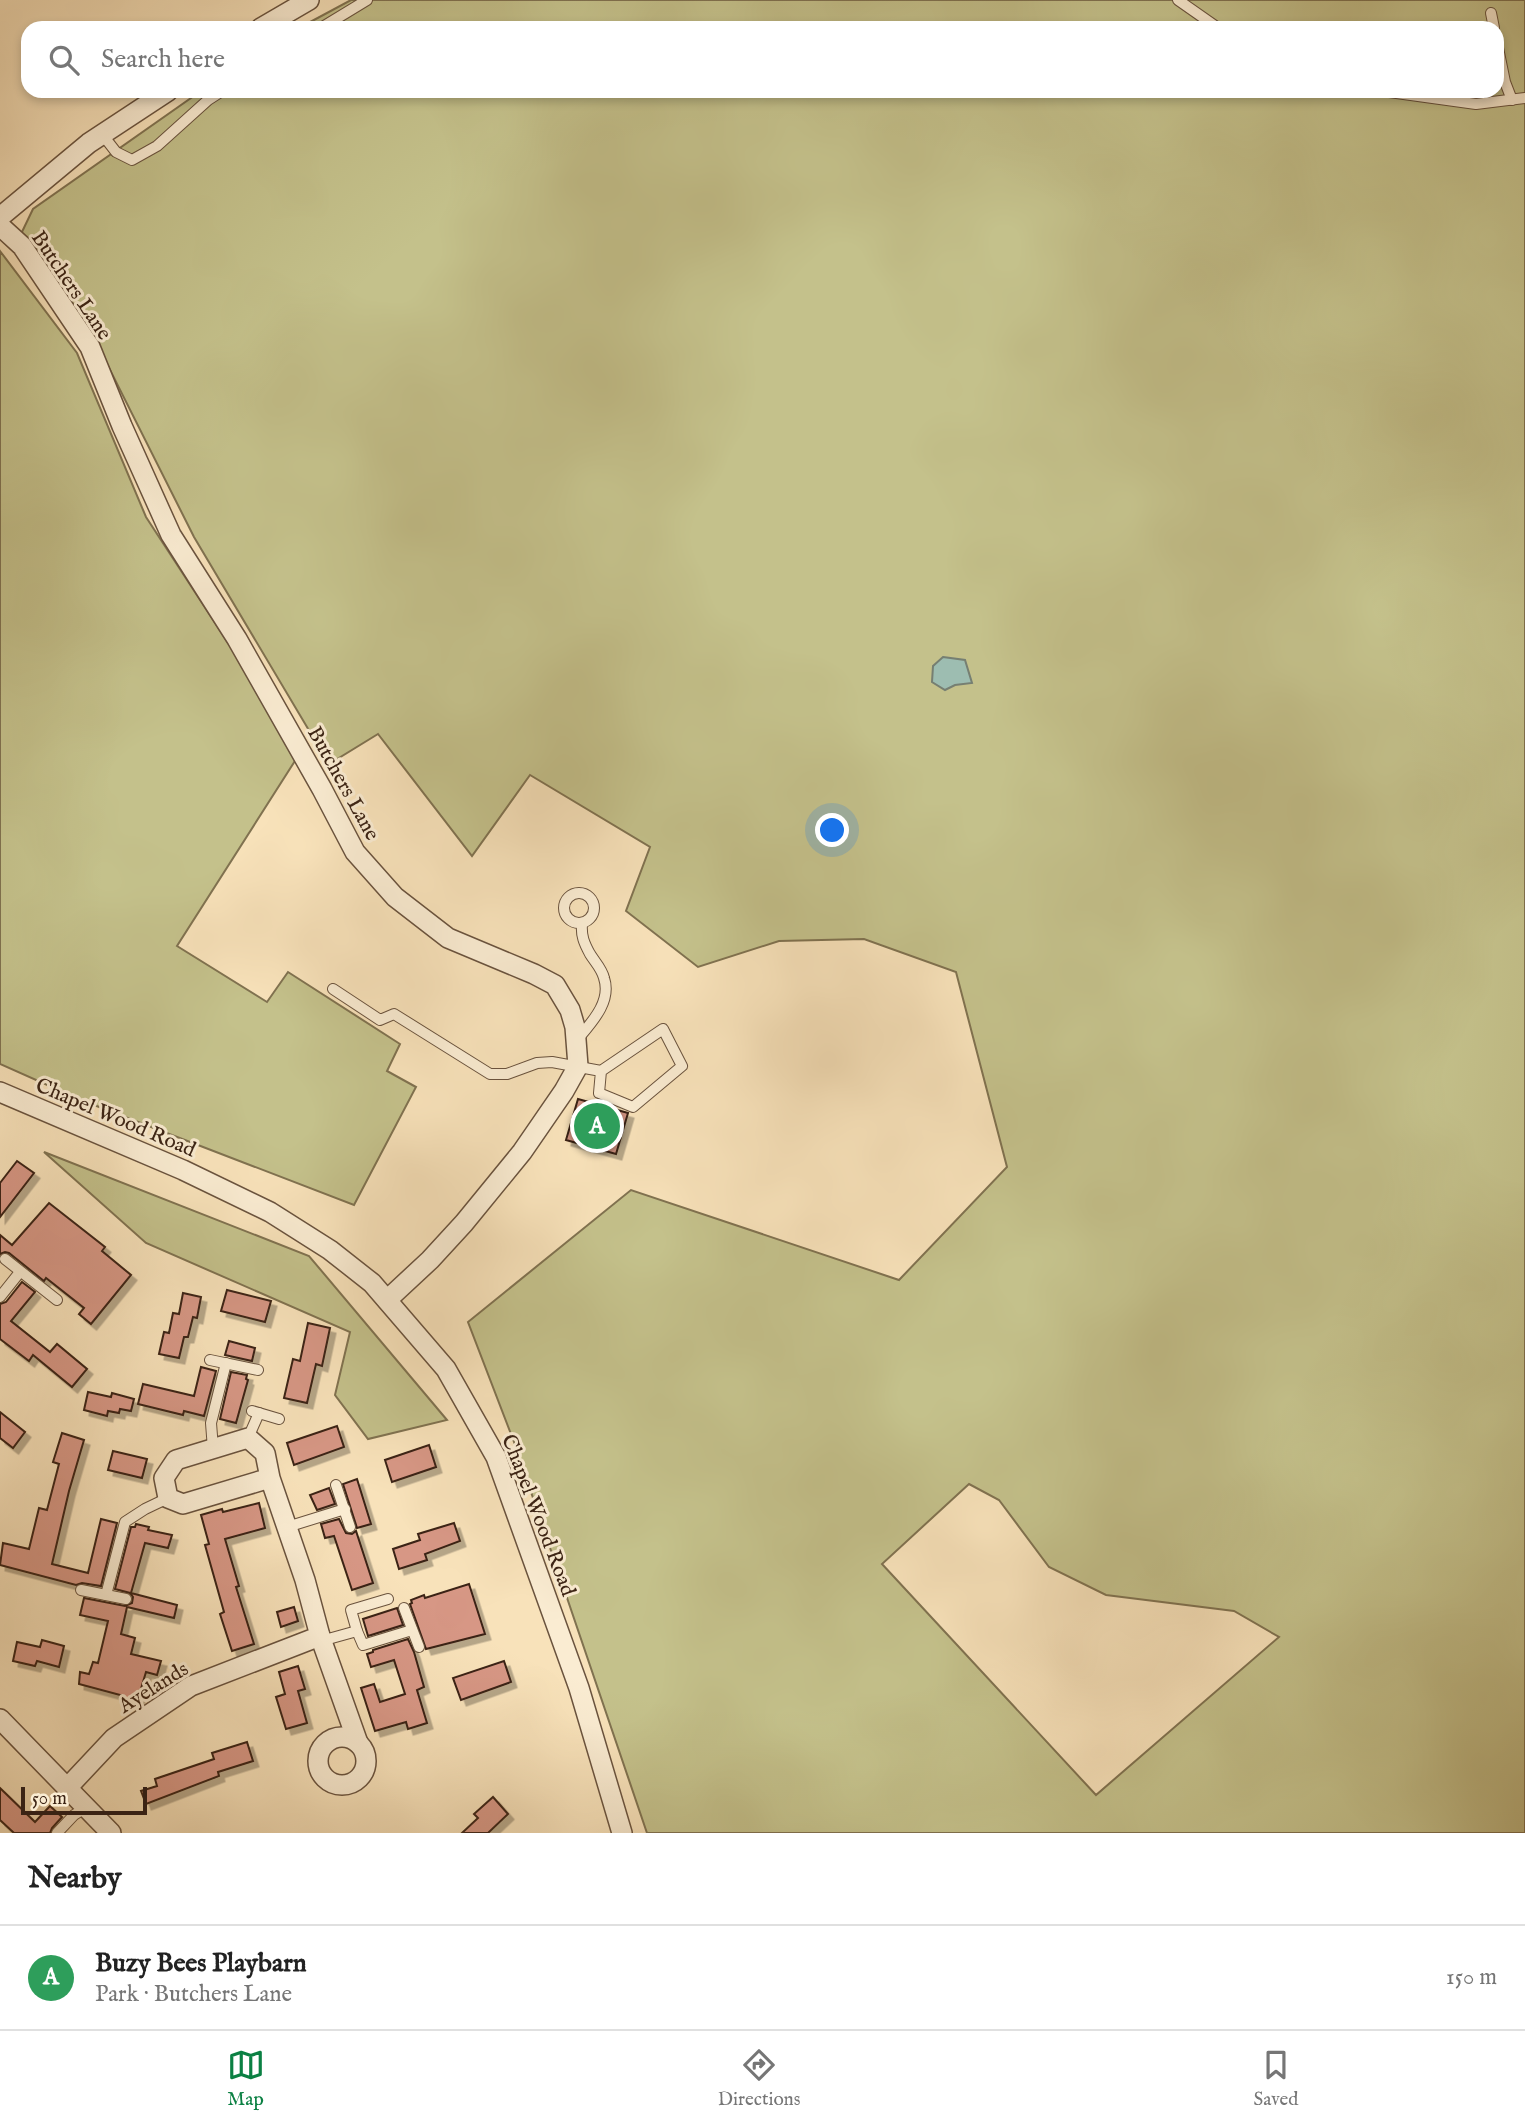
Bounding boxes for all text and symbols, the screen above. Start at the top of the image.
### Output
search box [21,21,1504,98]
icon: search [45,41,83,79]
text: Search here [101,43,225,76]
street label: Butchers Lane [24,226,117,346]
street label: Butchers Lane [300,722,385,846]
your location [815,813,849,847]
street label: Chapel Wood Road [31,1072,200,1165]
pin: A [574,1100,620,1152]
street label: Chapel Wood Road [494,1431,581,1601]
street label: Ayelands [113,1656,194,1721]
scale bar [21,1784,147,1816]
text: 50 m [32,1787,67,1811]
text: Nearby [28,1860,121,1898]
text: Buzy Bees Playbarn [95,1947,307,1980]
text: A [43,1963,59,1992]
text: 150 m [1446,1963,1497,1992]
text: Park · Butchers Lane [95,1980,292,2009]
tab: Map [227,2046,265,2112]
tab: Directions [718,2046,800,2112]
tab: Saved [1253,2046,1298,2112]

